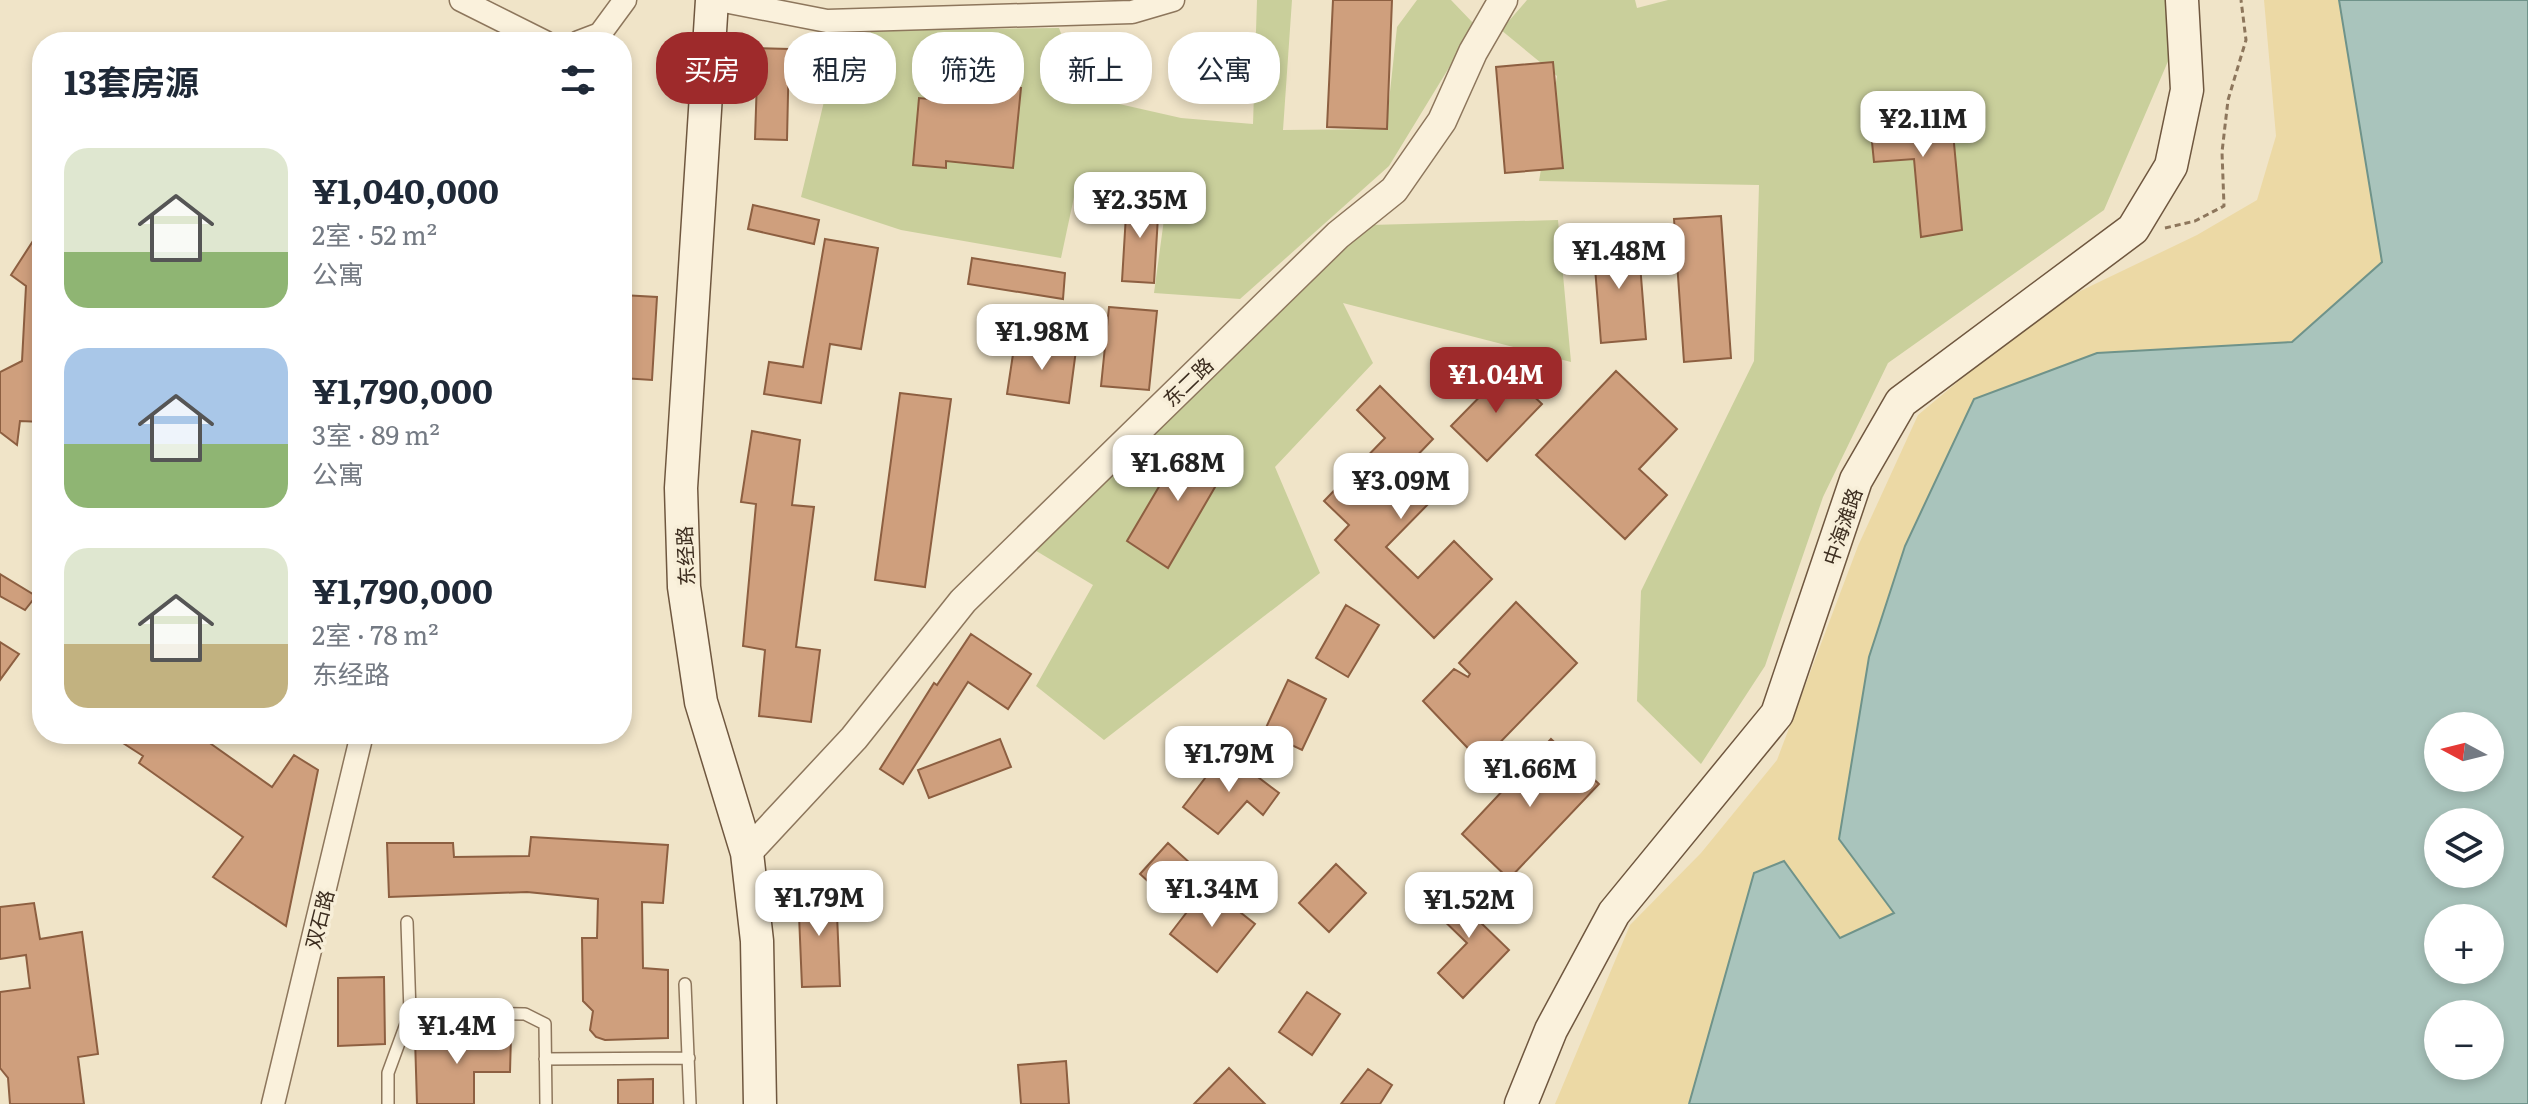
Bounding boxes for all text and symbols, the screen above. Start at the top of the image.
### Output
chip: 买房 [656,32,768,104]
chip: 租房 [784,32,896,104]
chip: 筛选 [912,32,1024,104]
chip: 新上 [1040,32,1152,104]
chip: 公寓 [1168,32,1280,104]
text: 13套房源 [64,55,199,105]
icon: filters [556,58,600,102]
pin: ¥2.11M [1858,91,1988,159]
text: ¥2.11M [1878,97,1968,136]
text: ¥1,040,000 [312,164,499,214]
pin: ¥2.35M [1075,172,1205,240]
text: ¥2.35M [1092,178,1188,217]
icon: home [128,180,224,276]
text: 2室 · 52 m² [312,214,437,253]
pin: ¥1.48M [1554,223,1684,291]
text: ¥1.48M [1572,229,1666,268]
text: 公寓 [312,253,364,292]
pin: ¥1.98M [977,304,1107,372]
text: ¥1.98M [995,310,1089,349]
pin: ¥1.04M [1431,347,1561,415]
street label: 东二路 [1155,349,1219,413]
text: ¥1.04M [1448,353,1544,392]
text: ¥1,790,000 [312,364,493,414]
icon: home [128,380,224,476]
text: 3室 · 89 m² [312,414,440,453]
pin: ¥1.68M [1113,435,1243,503]
text: ¥1.68M [1131,441,1225,480]
text: 公寓 [312,453,364,492]
pin: ¥3.09M [1336,453,1466,521]
text: ¥3.09M [1351,459,1451,498]
street label: 中海滩路 [1814,483,1868,569]
street label: 东经路 [667,525,701,587]
text: ¥1,790,000 [312,564,493,614]
icon: home [128,580,224,676]
text: 2室 · 78 m² [312,614,439,653]
text: 东经路 [312,653,390,692]
north arrow [2424,712,2504,792]
map controls [2424,712,2504,1080]
pin: ¥1.79M [1164,726,1294,794]
text: ¥1.79M [1183,732,1275,771]
pin: ¥1.66M [1465,741,1595,809]
text: ¥1.66M [1483,747,1577,786]
button: layers [2424,808,2504,888]
pin: ¥1.34M [1147,861,1277,929]
text: ¥1.34M [1165,867,1259,906]
pin: ¥1.79M [754,870,884,938]
pin: ¥1.52M [1404,872,1534,940]
text: ¥1.79M [773,876,865,915]
text: ¥1.52M [1423,878,1515,917]
street label: 双石路 [296,886,340,952]
button: + [2424,904,2504,984]
pin: ¥1.4M [401,998,513,1066]
button: − [2424,1000,2504,1080]
text: ¥1.4M [417,1004,497,1043]

